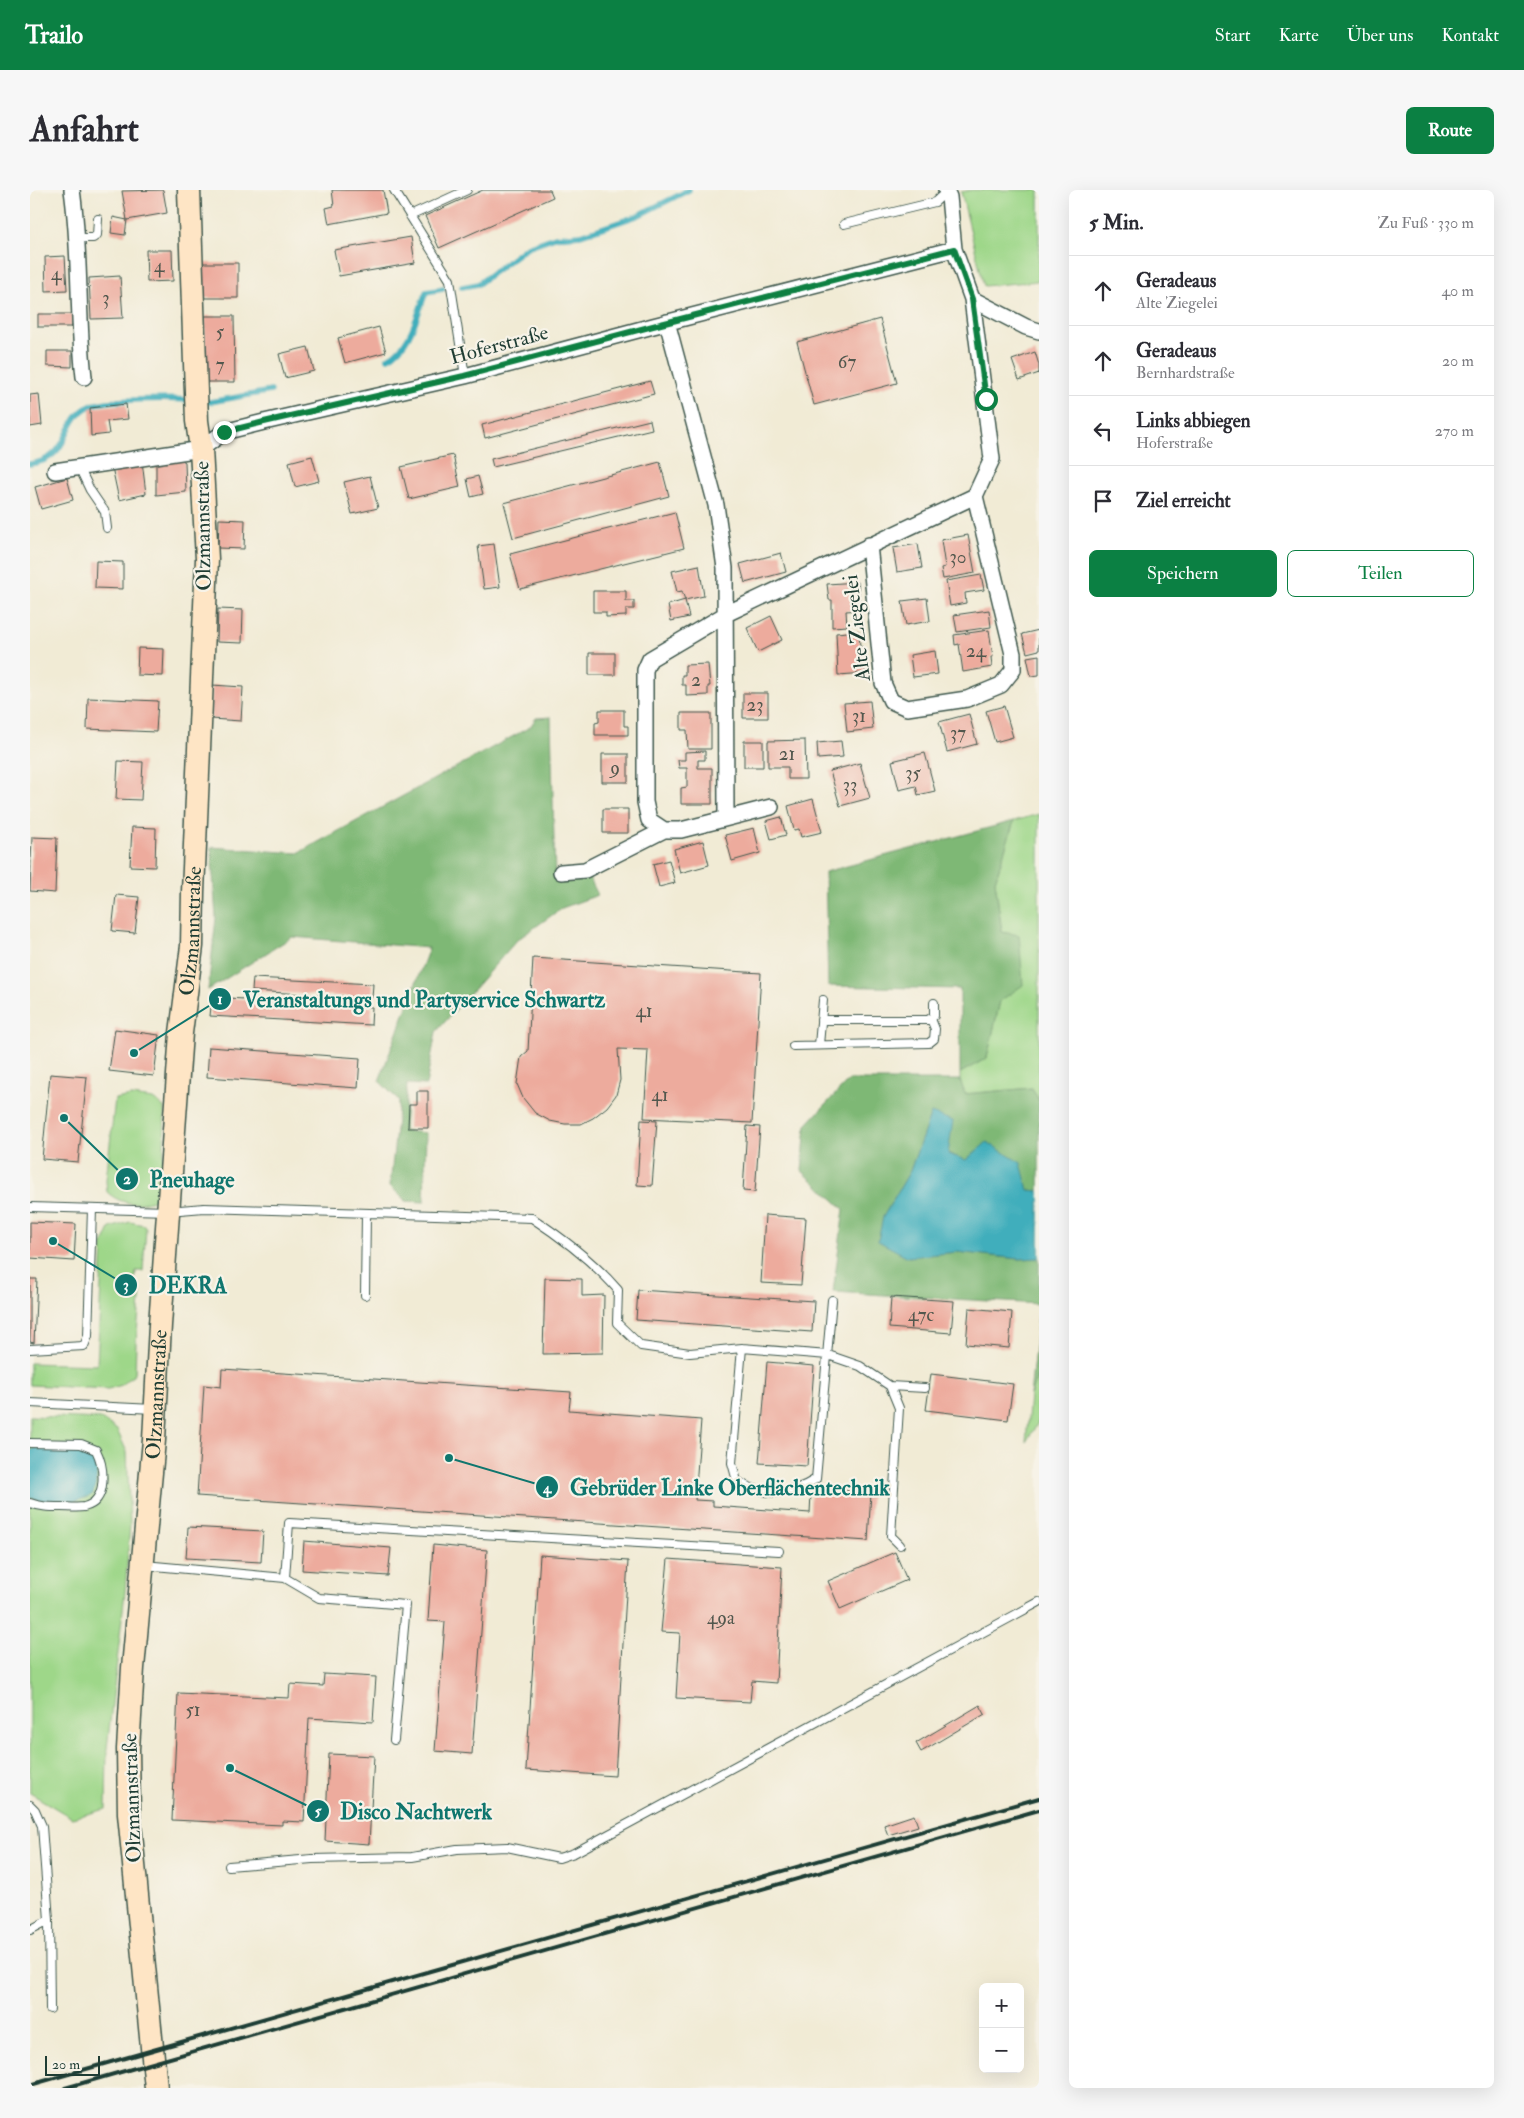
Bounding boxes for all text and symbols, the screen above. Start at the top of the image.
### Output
text: Trailo [25,20,83,51]
text: Start [1215,24,1251,47]
text: Karte [1279,24,1319,47]
text: Über uns [1347,24,1413,47]
text: Kontakt [1441,24,1499,47]
button: Route [1406,107,1494,154]
text: Anfahrt [30,108,139,152]
text: 5 Min. [1089,209,1143,236]
text: Zu Fuß · 330 m [1378,213,1474,233]
house number: 4 [154,254,165,278]
house number: 4 [51,262,62,286]
text: Geradeaus [1136,269,1216,293]
icon: ahead [1089,277,1117,305]
text: 40 m [1441,281,1474,301]
house number: 3 [102,286,110,310]
text: Alte Ziegelei [1136,293,1218,313]
street label: Hoferstraße [447,319,551,371]
house number: 5 [216,320,225,344]
text: Geradeaus [1136,339,1216,363]
icon: ahead [1089,347,1117,375]
house number: 67 [838,350,856,374]
text: 20 m [1442,351,1474,371]
house number: 7 [216,353,225,377]
text: Bernhardstraße [1136,363,1235,383]
route start [975,388,998,411]
text: Links abbiegen [1136,409,1250,433]
icon: left [1089,417,1117,445]
route end [213,421,236,444]
text: 270 m [1435,421,1474,441]
text: Hoferstraße [1136,433,1213,453]
street label: Olzmannstraße [188,461,218,591]
icon: arrive [1089,487,1117,515]
text: Ziel erreicht [1136,489,1231,513]
house number: 30 [949,545,967,569]
button: Speichern [1089,550,1277,597]
button: Teilen [1287,550,1474,597]
street label: Alte Ziegelei [837,573,877,684]
house number: 24 [966,639,987,663]
house number: 2 [691,668,701,692]
house number: 23 [747,693,763,717]
house number: 31 [852,704,866,728]
house number: 37 [950,721,966,745]
house number: 21 [779,742,795,766]
house number: 9 [608,756,620,780]
house number: 35 [905,761,921,785]
house number: 33 [843,773,857,797]
street label: Olzmannstraße [172,865,208,997]
callout: Veranstaltungs und Partyservice Schwartz [208,980,615,1017]
text: Veranstaltungs und Partyservice Schwartz [242,986,605,1015]
text: 1 [217,990,223,1009]
house number: 41 [635,999,653,1023]
house number: 41 [651,1083,669,1107]
callout: Pneuhage [114,1160,244,1197]
text: Pneuhage [149,1166,235,1195]
text: 2 [123,1170,131,1189]
callout: DEKRA [113,1266,237,1303]
text: DEKRA [149,1272,228,1300]
text: 3 [123,1276,129,1295]
house number: 47c [908,1303,934,1327]
street label: Olzmannstraße [139,1329,173,1460]
callout: Gebrüder Linke Oberflächentechnik [535,1469,900,1506]
text: Gebrüder Linke Oberflächentechnik [570,1474,890,1502]
text: 4 [542,1479,552,1498]
house number: 49a [707,1606,735,1630]
house number: 51 [185,1698,201,1722]
street label: Olzmannstraße [116,1733,148,1863]
callout: Disco Nachtwerk [305,1793,503,1830]
text: Disco Nachtwerk [340,1798,493,1826]
text: 5 [315,1802,322,1821]
map controls [979,1983,1024,2073]
button: + [979,1983,1024,2028]
button: − [979,2028,1024,2073]
scale bar [45,2053,100,2076]
text: 20 m [52,2056,80,2073]

